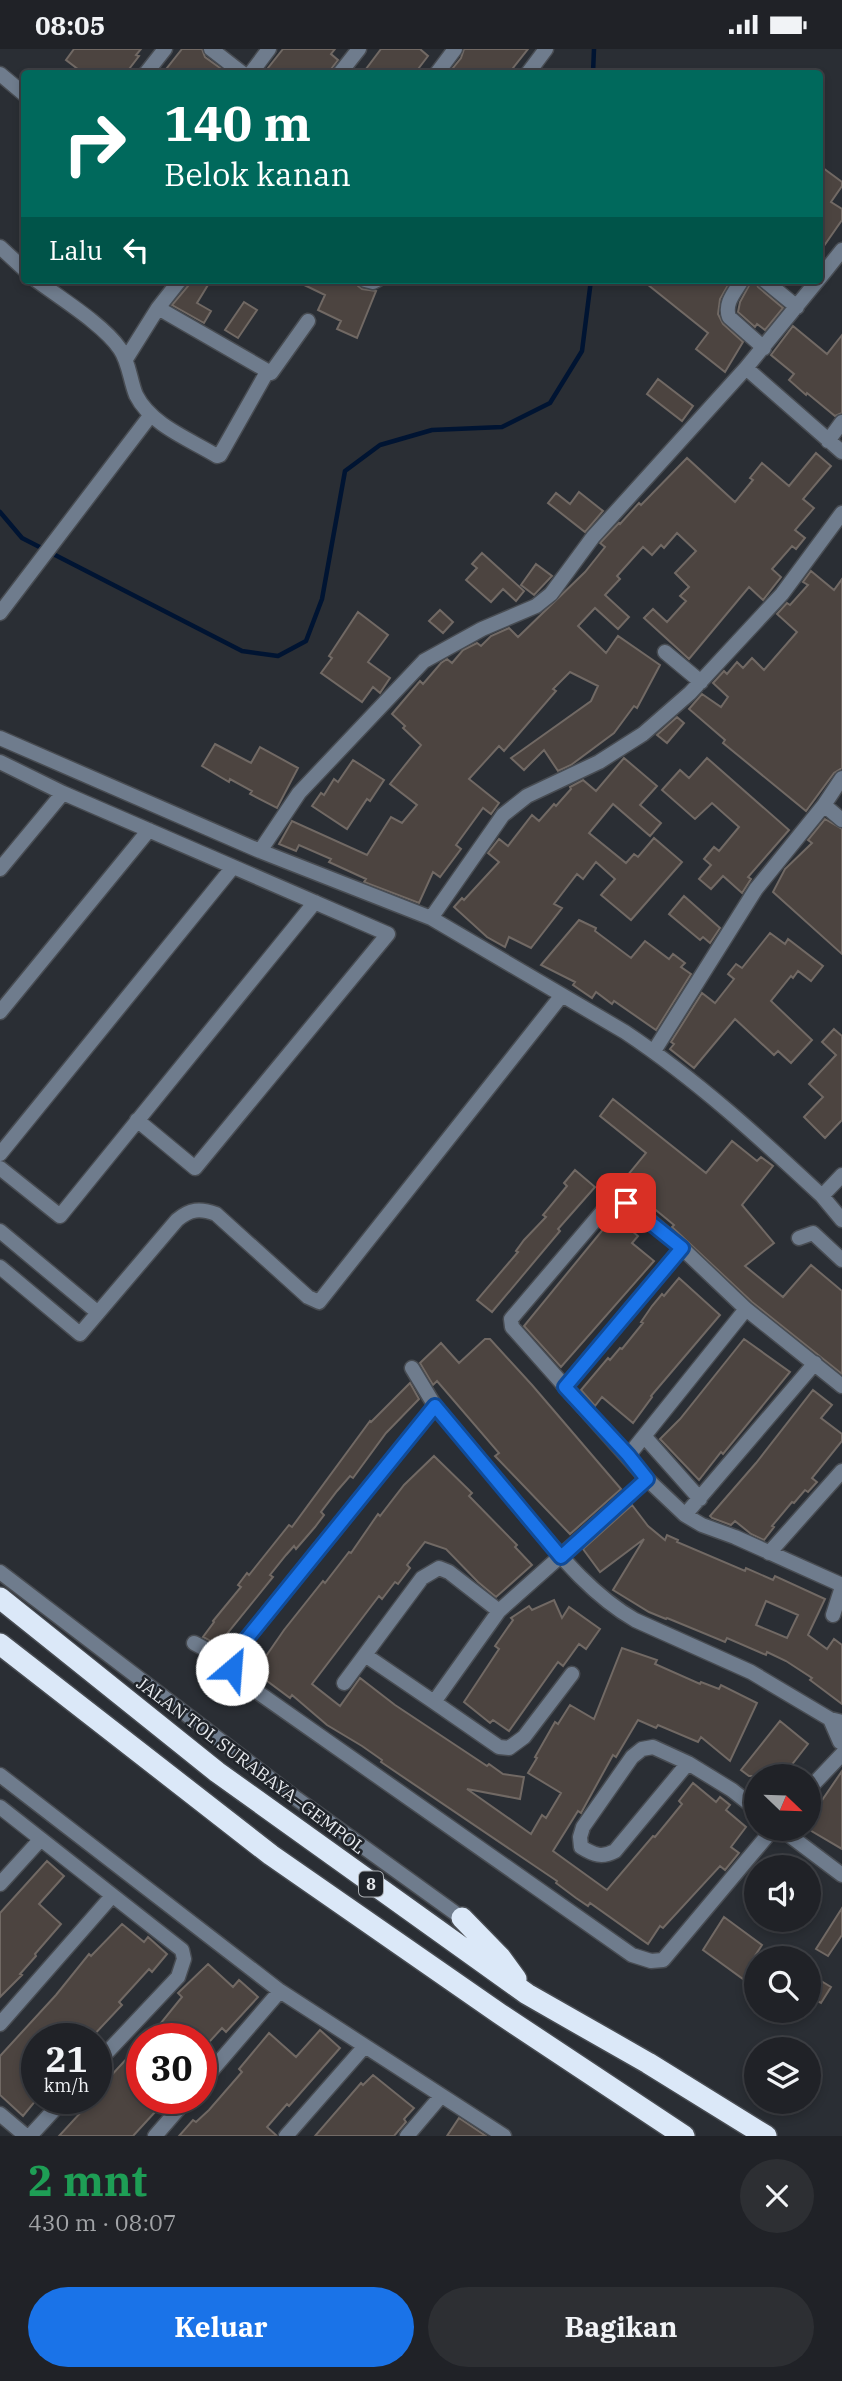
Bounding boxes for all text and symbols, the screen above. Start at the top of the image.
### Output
text: 08:05 [35,8,105,42]
text: 140 m [164,91,311,154]
icon: right [49,98,140,189]
text: Belok kanan [164,153,351,195]
icon: left [117,231,155,269]
text: Lalu [49,233,103,267]
pin [596,1173,656,1233]
icon: arrive [607,1184,645,1222]
position arrow [195,1632,269,1706]
street label: JALAN TOL SURABAYA–GEMPOL [132,1671,370,1859]
north arrow [744,1764,821,1841]
map controls [744,1764,821,2114]
button: sound [744,1855,821,1932]
road number: 8 [359,1872,383,1897]
button: search [744,1946,821,2023]
speed limit sign: 30 [126,2023,217,2114]
text: 21 [45,2036,88,2082]
button: layers [744,2037,821,2114]
text: km/h [44,2074,89,2097]
text: 2 mnt [28,2153,147,2208]
button: close [740,2159,814,2233]
text: 430 m · 08:07 [28,2207,177,2237]
button: Keluar [28,2287,414,2367]
button: Bagikan [428,2287,814,2367]

